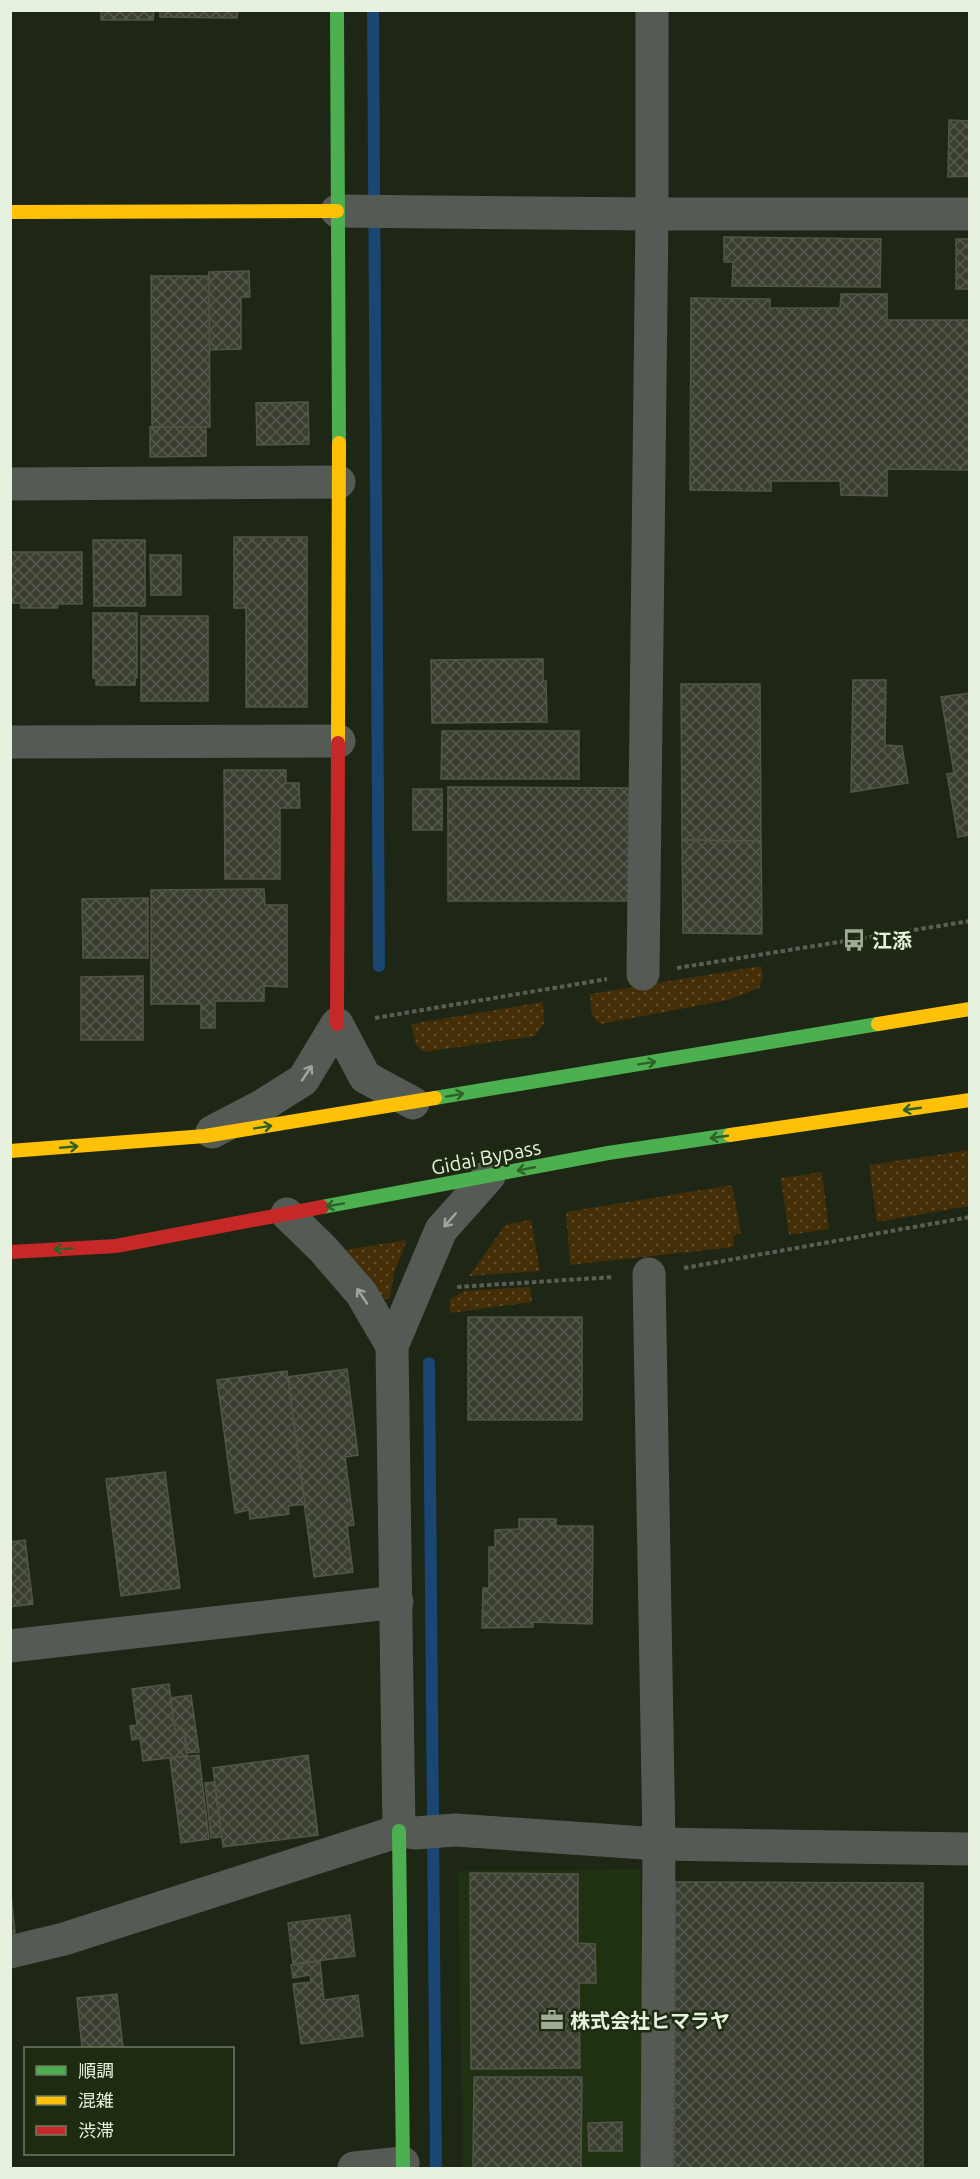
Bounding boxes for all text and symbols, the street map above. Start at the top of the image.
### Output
bus stop icon: 江添 [841,927,867,953]
place label: 江添 [872,929,912,952]
one-way arrow [637,1057,657,1068]
one-way arrow [301,1065,313,1081]
one-way arrow [445,1090,465,1101]
one-way arrow [902,1103,922,1114]
one-way arrow [252,1121,272,1132]
one-way arrow [709,1132,729,1143]
street label: Gidai Bypass [429,1135,543,1179]
one-way arrow [58,1141,78,1152]
one-way arrow [517,1164,537,1175]
one-way arrow [325,1200,345,1211]
one-way arrow [443,1212,457,1227]
one-way arrow [54,1244,74,1255]
one-way arrow [356,1288,368,1304]
office icon: 株式会社ヒマラヤ [539,2007,565,2033]
place label: 株式会社ヒマラヤ [570,2009,730,2032]
legend [24,2047,234,2155]
text: 順調 [78,2060,114,2080]
text: 混雑 [78,2090,114,2110]
text: 渋滞 [78,2120,114,2140]

